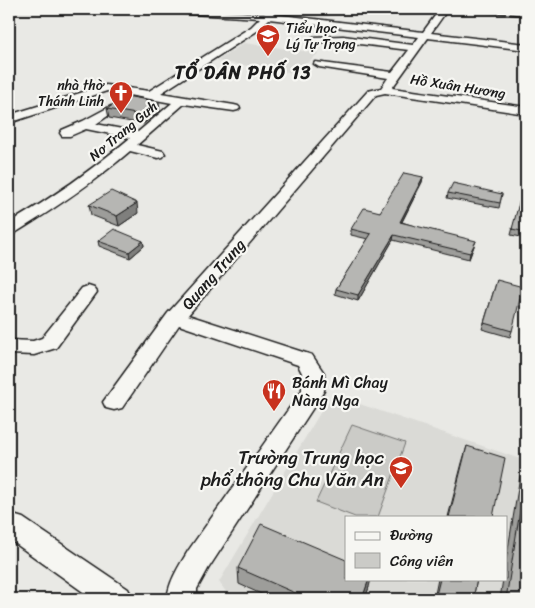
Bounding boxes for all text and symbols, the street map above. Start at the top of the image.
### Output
place label: Tiểu học Lý Tự Trọng [286,16,356,57]
school or university icon: Tiểu học Lý Tự Trọng [255,23,281,57]
district label: TỔ DÂN PHỐ 13 [175,57,311,89]
street label: Hồ Xuân Hương [409,67,507,106]
place label: nhà thờ Thánh Linh [38,73,105,114]
church icon: nhà thờ Thánh Linh [108,80,134,114]
street label: Nơ Trang Gưh [83,95,164,168]
street label: Quang Trung [174,232,253,317]
place label: Bánh Mì Chay Nàng Nga [292,368,389,415]
restaurant icon: Bánh Mì Chay Nàng Nga [261,378,287,412]
place label: Trường Trung học phổ thông Chu Văn An [200,441,385,496]
school or university icon: Trường Trung học phổ thông Chu Văn An [388,455,414,489]
legend [345,516,508,580]
text: Đường [390,522,433,548]
text: Công viên [390,548,453,574]

